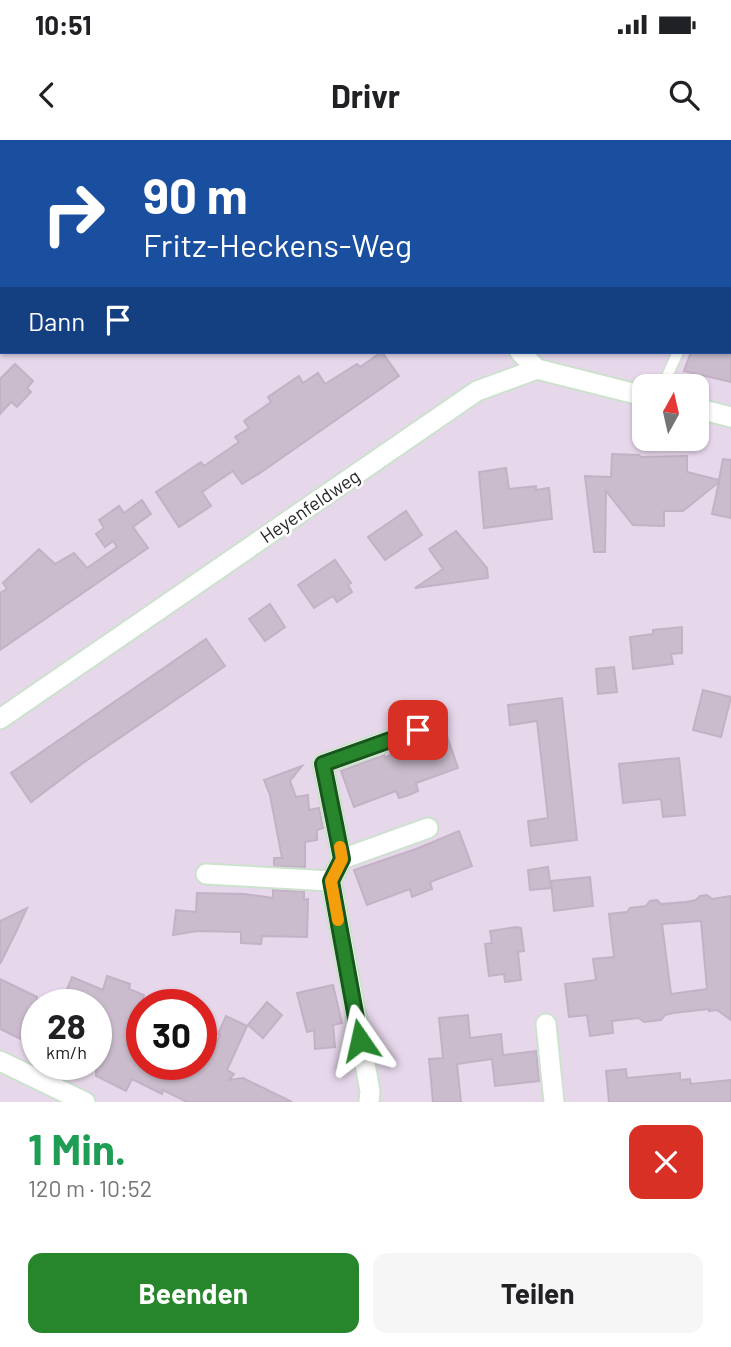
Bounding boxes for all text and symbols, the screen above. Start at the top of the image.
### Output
text: 10:51 [35,9,91,40]
icon: back [28,76,66,114]
text: Drivr [331,76,400,114]
icon: search [665,76,703,114]
text: 90 m [143,165,248,224]
icon: right [28,168,119,259]
text: Fritz-Heckens-Weg [143,225,412,263]
icon: arrive [99,301,137,339]
text: Dann [28,305,85,336]
north arrow [632,374,709,452]
map controls [632,374,709,451]
street label: Heyenfeldweg [255,464,364,547]
pin [388,700,448,760]
icon: arrive [399,711,437,749]
speed limit sign: 30 [126,989,217,1080]
position arrow [323,1003,397,1077]
text: 28 [47,1004,86,1046]
text: km/h [46,1041,87,1063]
text: 1 Min. [28,1123,126,1173]
button: close [629,1125,703,1199]
text: 120 m · 10:52 [28,1174,152,1202]
button: Beenden [28,1253,359,1333]
button: Teilen [373,1253,703,1333]

